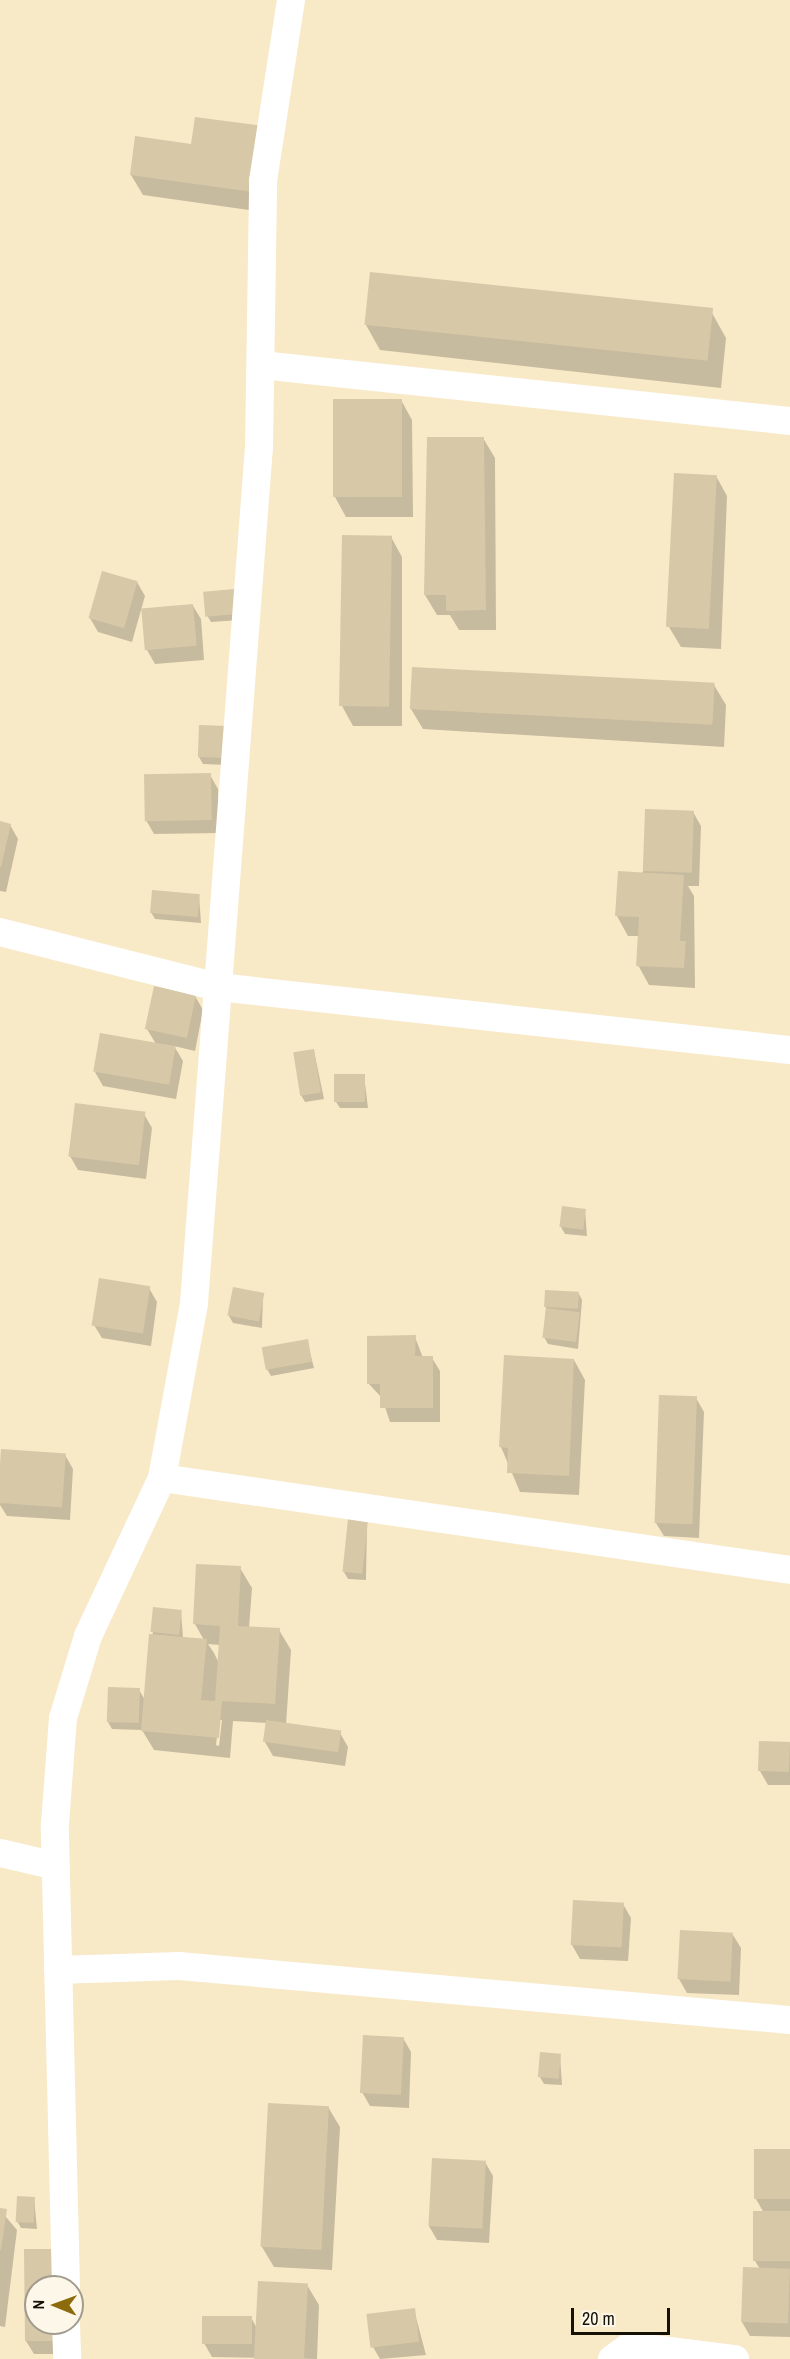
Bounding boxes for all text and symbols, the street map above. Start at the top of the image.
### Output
north arrow [24,2275,84,2335]
scale bar [574,2296,673,2334]
text: N [27,2300,49,2310]
text: 20 m [582,2306,615,2331]

